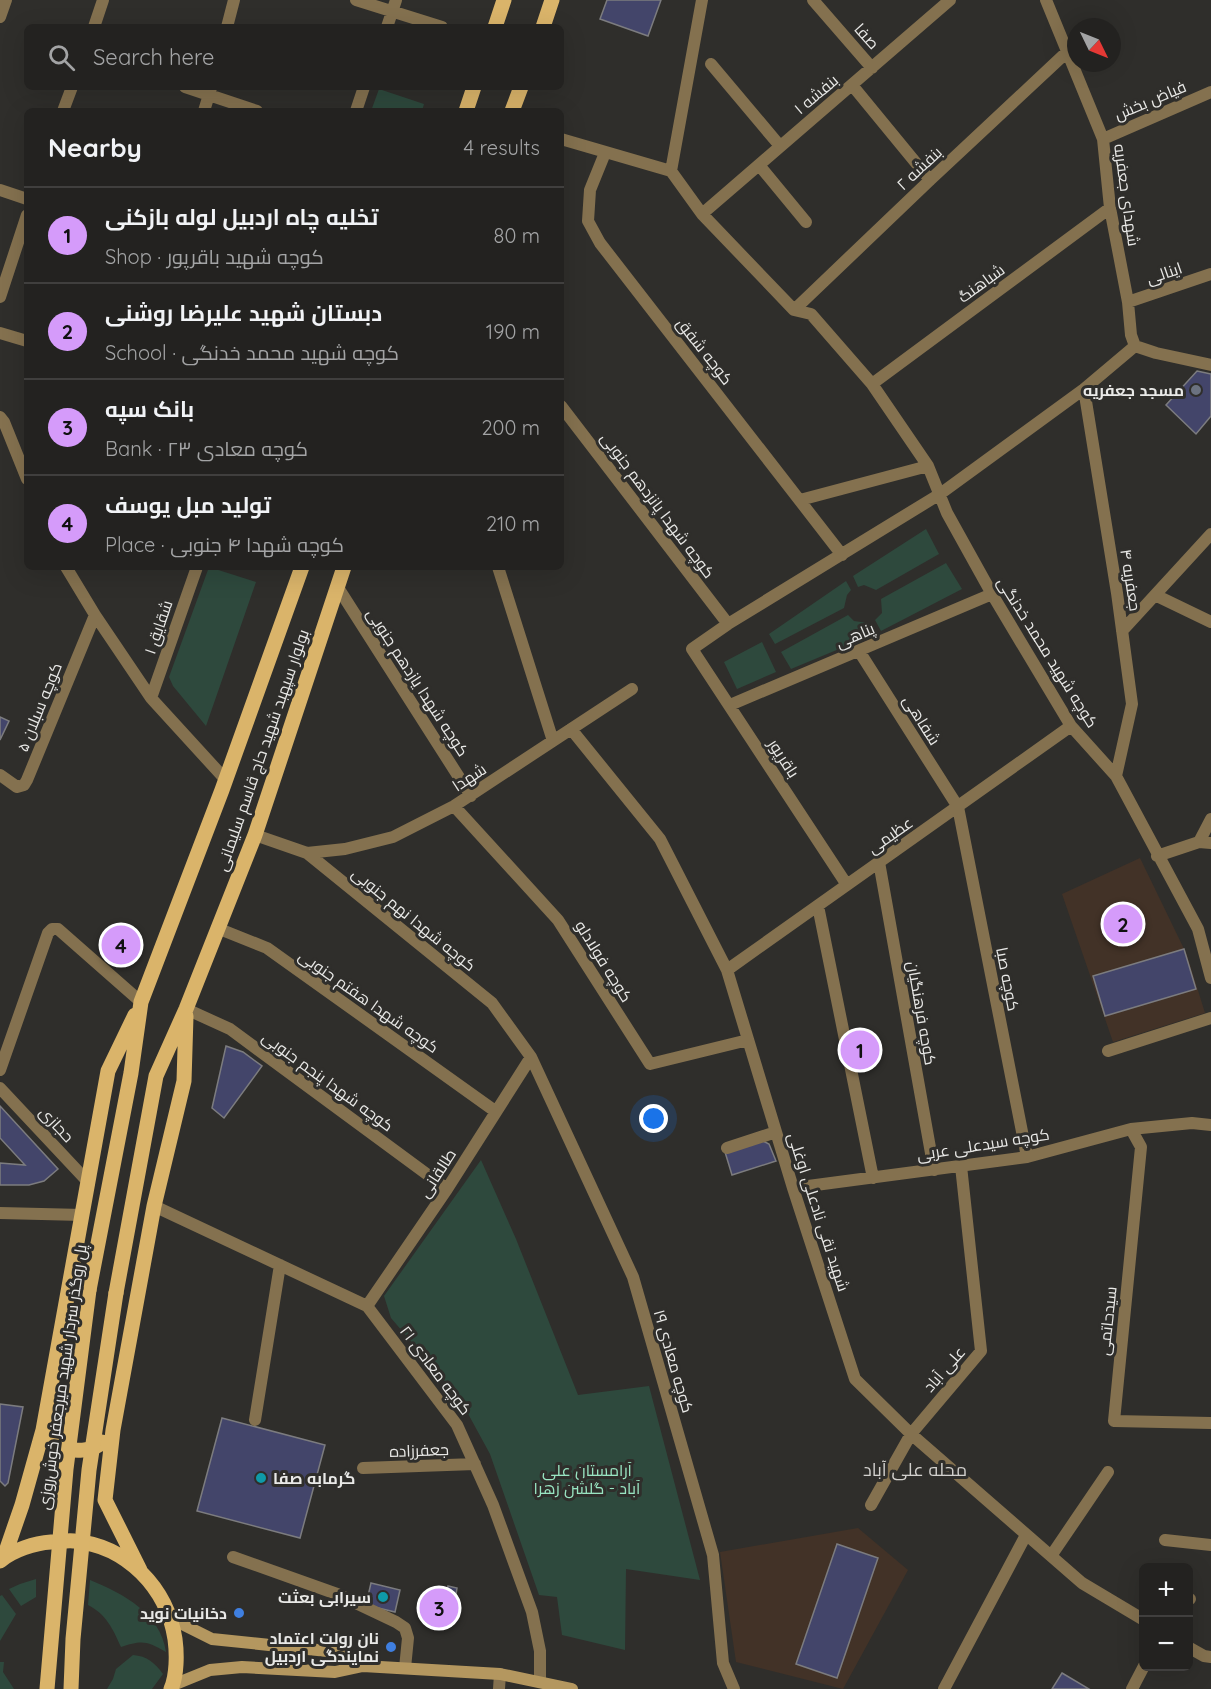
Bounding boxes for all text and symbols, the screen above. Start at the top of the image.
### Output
north arrow [1067,18,1121,72]
street label: صفا [850,19,884,53]
search box [24,24,564,90]
icon: search [45,41,78,74]
text: Search here [93,43,214,71]
street label: بنفشه ۱ [790,70,842,118]
street label: فیاض بخش [1111,76,1189,125]
text: Nearby [48,131,142,164]
text: 4 results [464,135,540,160]
street label: بنفشه ۲ [892,142,946,194]
street label: شهدای جعفریه [1109,143,1144,248]
text: تخلیه چاه اردبیل لوله بازکنی [105,203,378,231]
text: 1 [64,223,71,248]
text: 80 m [494,223,540,248]
text: Shop · کوچه شهید باقرپور [105,244,324,269]
street label: اینالی [1143,258,1185,289]
street label: شباهنگ [954,259,1008,307]
text: دبستان شهید علیرضا روشنی [105,299,382,327]
street label: کوچه شفق [671,314,737,390]
text: 2 [62,319,73,344]
text: 190 m [486,319,540,344]
text: School · کوچه شهید محمد خدنگی [105,340,399,365]
place label: مسجد جعفریه [1083,380,1184,400]
marker: مسجد جعفریه [1189,383,1203,397]
text: بانک سپه [105,395,194,423]
text: 3 [62,415,73,440]
text: 200 m [481,415,540,440]
street label: کوچه شهدا پانزدهم جنوبی [595,428,719,583]
text: Bank · کوچه معادی ۲۳ [105,436,308,461]
text: تولید مبل یوسف [105,491,271,519]
text: 4 [62,511,73,536]
text: 210 m [486,511,540,536]
text: Place · کوچه شهدا ۴ جنوبی [105,532,344,557]
street label: جعفریه ۴ [1116,548,1146,612]
street label: کوچه شهید محمد خدنگی [992,573,1103,732]
street label: شقایق ۱ [139,597,178,657]
street label: کوچه شهدا یازدهم جنوبی [361,604,473,761]
street label: پناهی [832,618,879,654]
street label: بولوار سپهبد شهید حاج قاسم سلیمانی [211,627,315,874]
street label: کوچه سبلان ۵ [12,660,68,755]
street label: شفاهی [898,691,945,749]
street label: باقرپور [762,734,804,782]
street label: شهدا [448,759,490,796]
street label: عظیمی [863,812,917,859]
street label: کوچه شهدا نهم جنوبی [347,863,480,977]
pin: 2 [1104,902,1142,946]
street label: کوچه فولادلو [569,917,637,1007]
pin: 4 [102,922,140,968]
street label: کوچه شهدا هفتم جنوبی [294,945,443,1059]
street label: کوچه صبا [990,946,1024,1013]
street label: کوچه فرهنگیان [901,960,941,1067]
street label: کوچه شهدا پنجم جنوبی [257,1027,398,1137]
pin: 1 [840,1028,880,1072]
street label: حجازی [35,1102,79,1147]
your location [639,1104,668,1133]
street label: کوچه سیدعلی عربی [915,1124,1051,1166]
street label: شهید نقی نادعلی اوغلی [783,1130,854,1294]
street label: طالقانی [414,1145,461,1202]
street label: پل روگذر سردار شهید میرجعفر خوش‌روزی [33,1242,93,1511]
street label: سیدحاتمی [1093,1285,1122,1357]
street label: کوچه معادی ۱۹ [648,1307,698,1416]
street label: کوچه معادی ۲۱ [394,1321,476,1420]
street label: علی آباد [919,1342,970,1397]
street label: جعفرزاده [389,1439,449,1461]
district label: محله علی آباد [863,1458,967,1481]
park label: آرامستان علی آباد - گلشن زهرا [534,1460,641,1499]
place label: گرمابه صفا [273,1468,355,1488]
marker: گرمابه صفا [254,1471,268,1485]
map controls [1139,1563,1193,1671]
button: + [1139,1563,1193,1617]
pin: 3 [420,1586,458,1630]
place label: سیرابی بعثت [278,1587,371,1607]
marker: سیرابی بعثت [376,1590,390,1604]
place label: دخانیات نوید [140,1603,227,1623]
marker: دخانیات نوید [232,1606,246,1620]
button: − [1139,1617,1193,1671]
place label: نان رولت اعتماد نمایندگی اردبیل [265,1628,379,1666]
marker: نان رولت اعتماد نمایندگی اردبیل [384,1640,398,1654]

